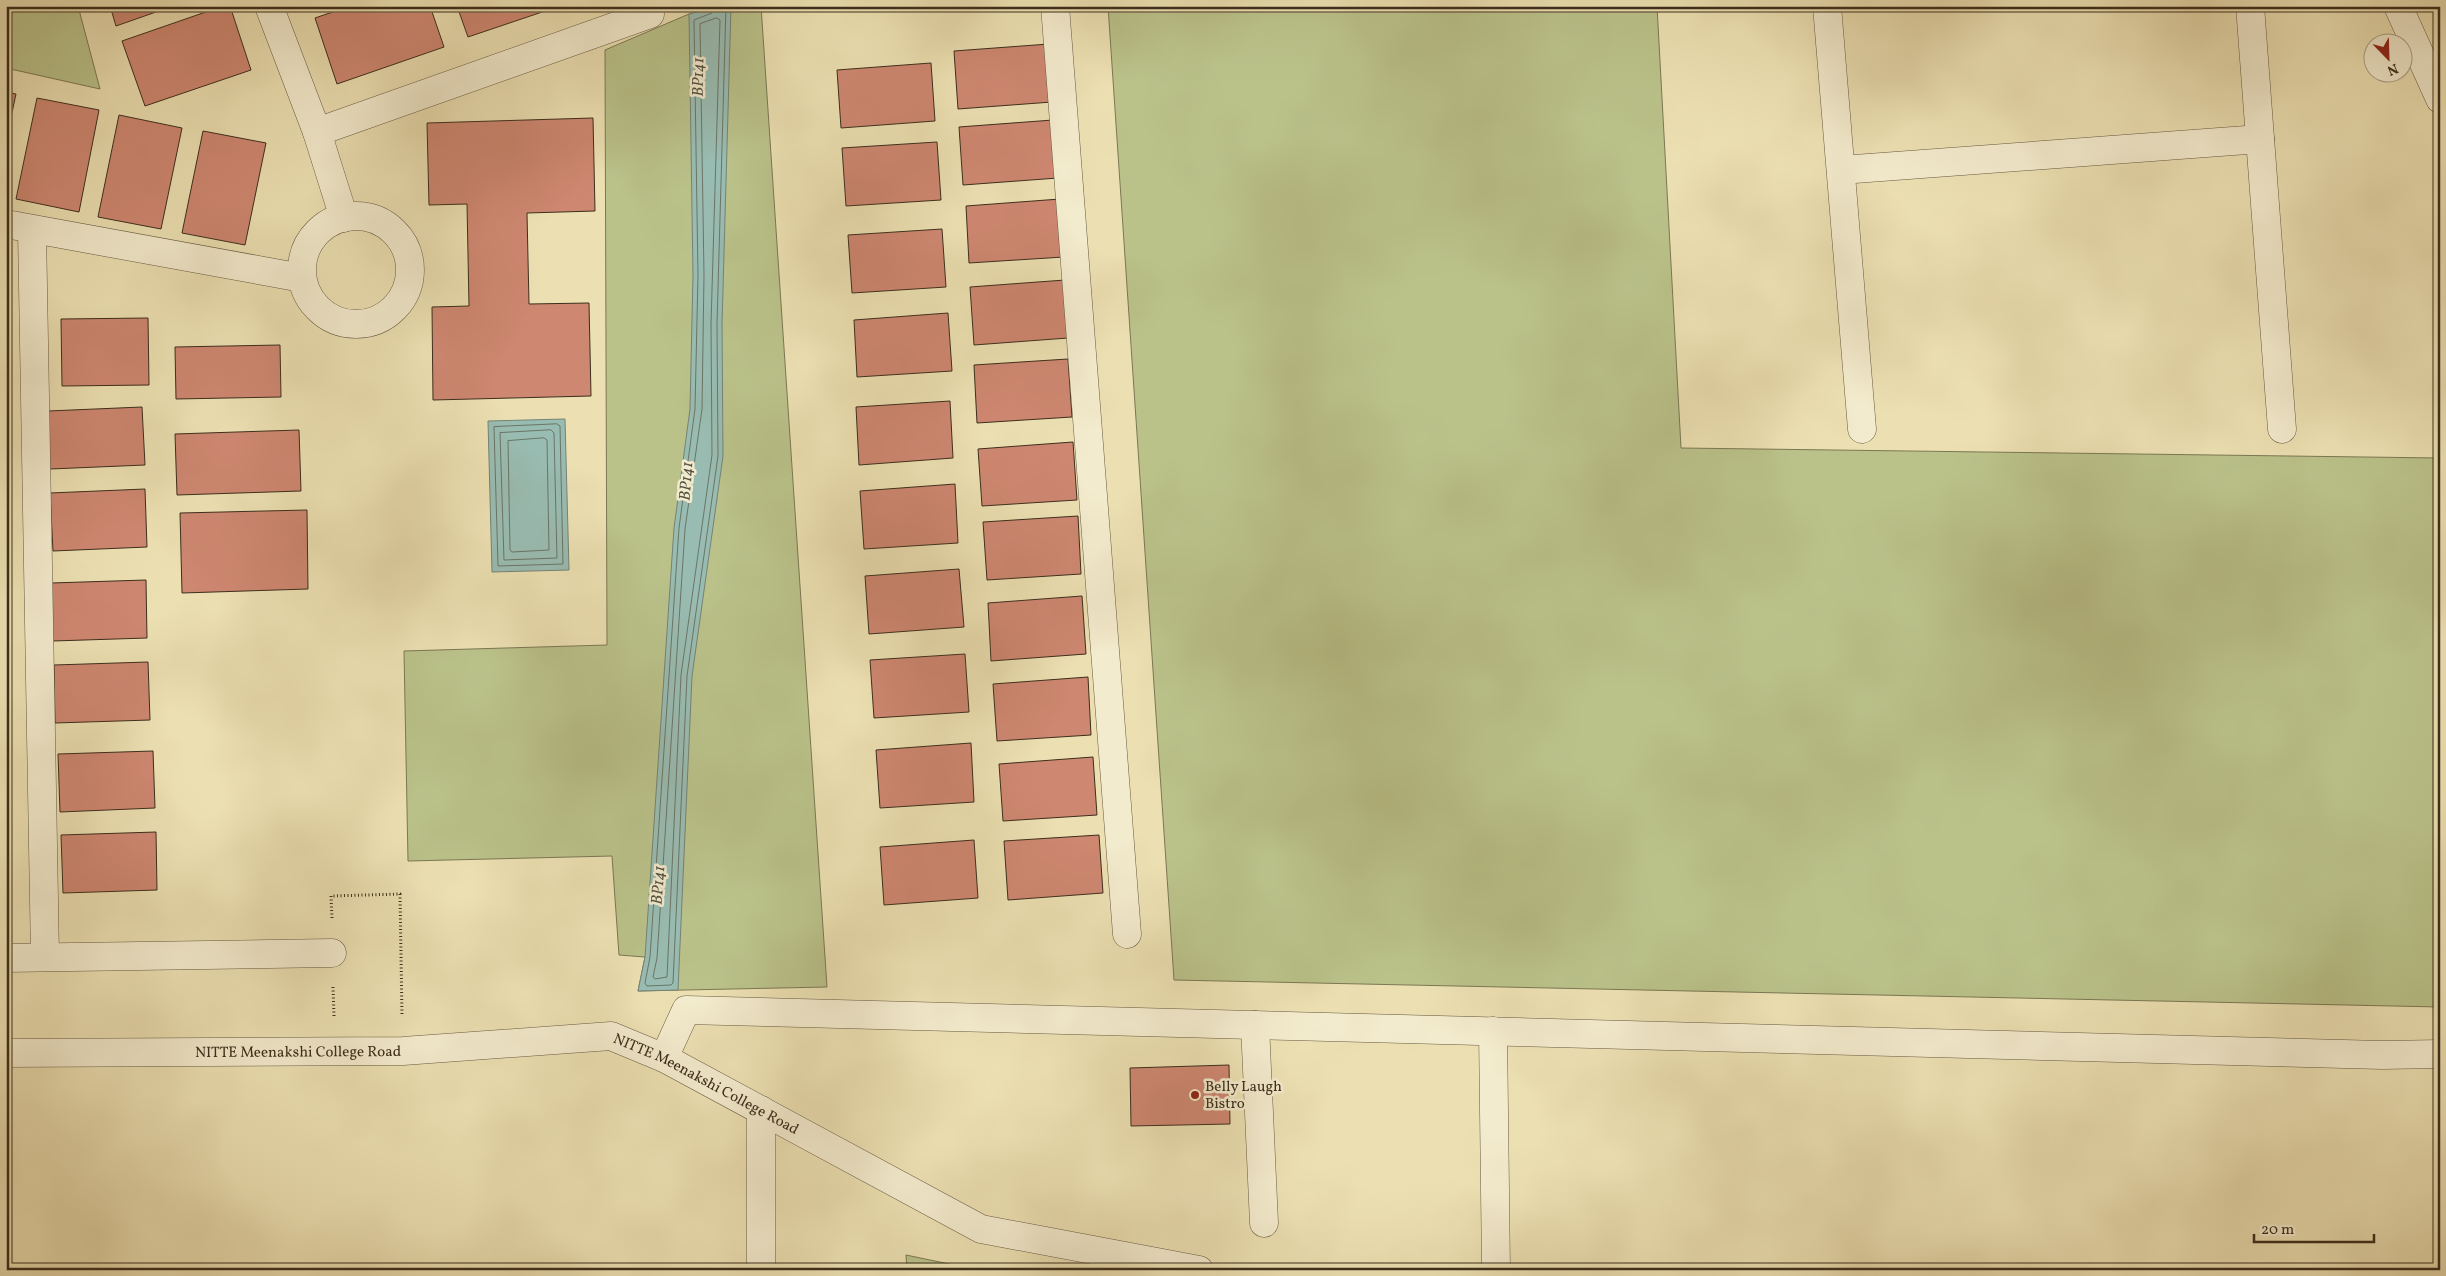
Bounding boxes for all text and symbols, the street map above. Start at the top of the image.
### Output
north arrow [2364,32,2414,82]
water label: BP141 [688,57,710,97]
text: N [2384,58,2401,79]
water label: BP141 [675,461,699,501]
water label: BP141 [647,865,671,905]
street label: NITTE Meenakshi College Road [609,1029,802,1141]
street label: NITTE Meenakshi College Road [195,1042,401,1064]
place label: Belly Laugh Bistro [1205,1077,1282,1115]
marker: Belly Laugh Bistro [1189,1089,1201,1101]
scale bar [2254,1211,2374,1243]
text: 20 m [2261,1220,2294,1241]

